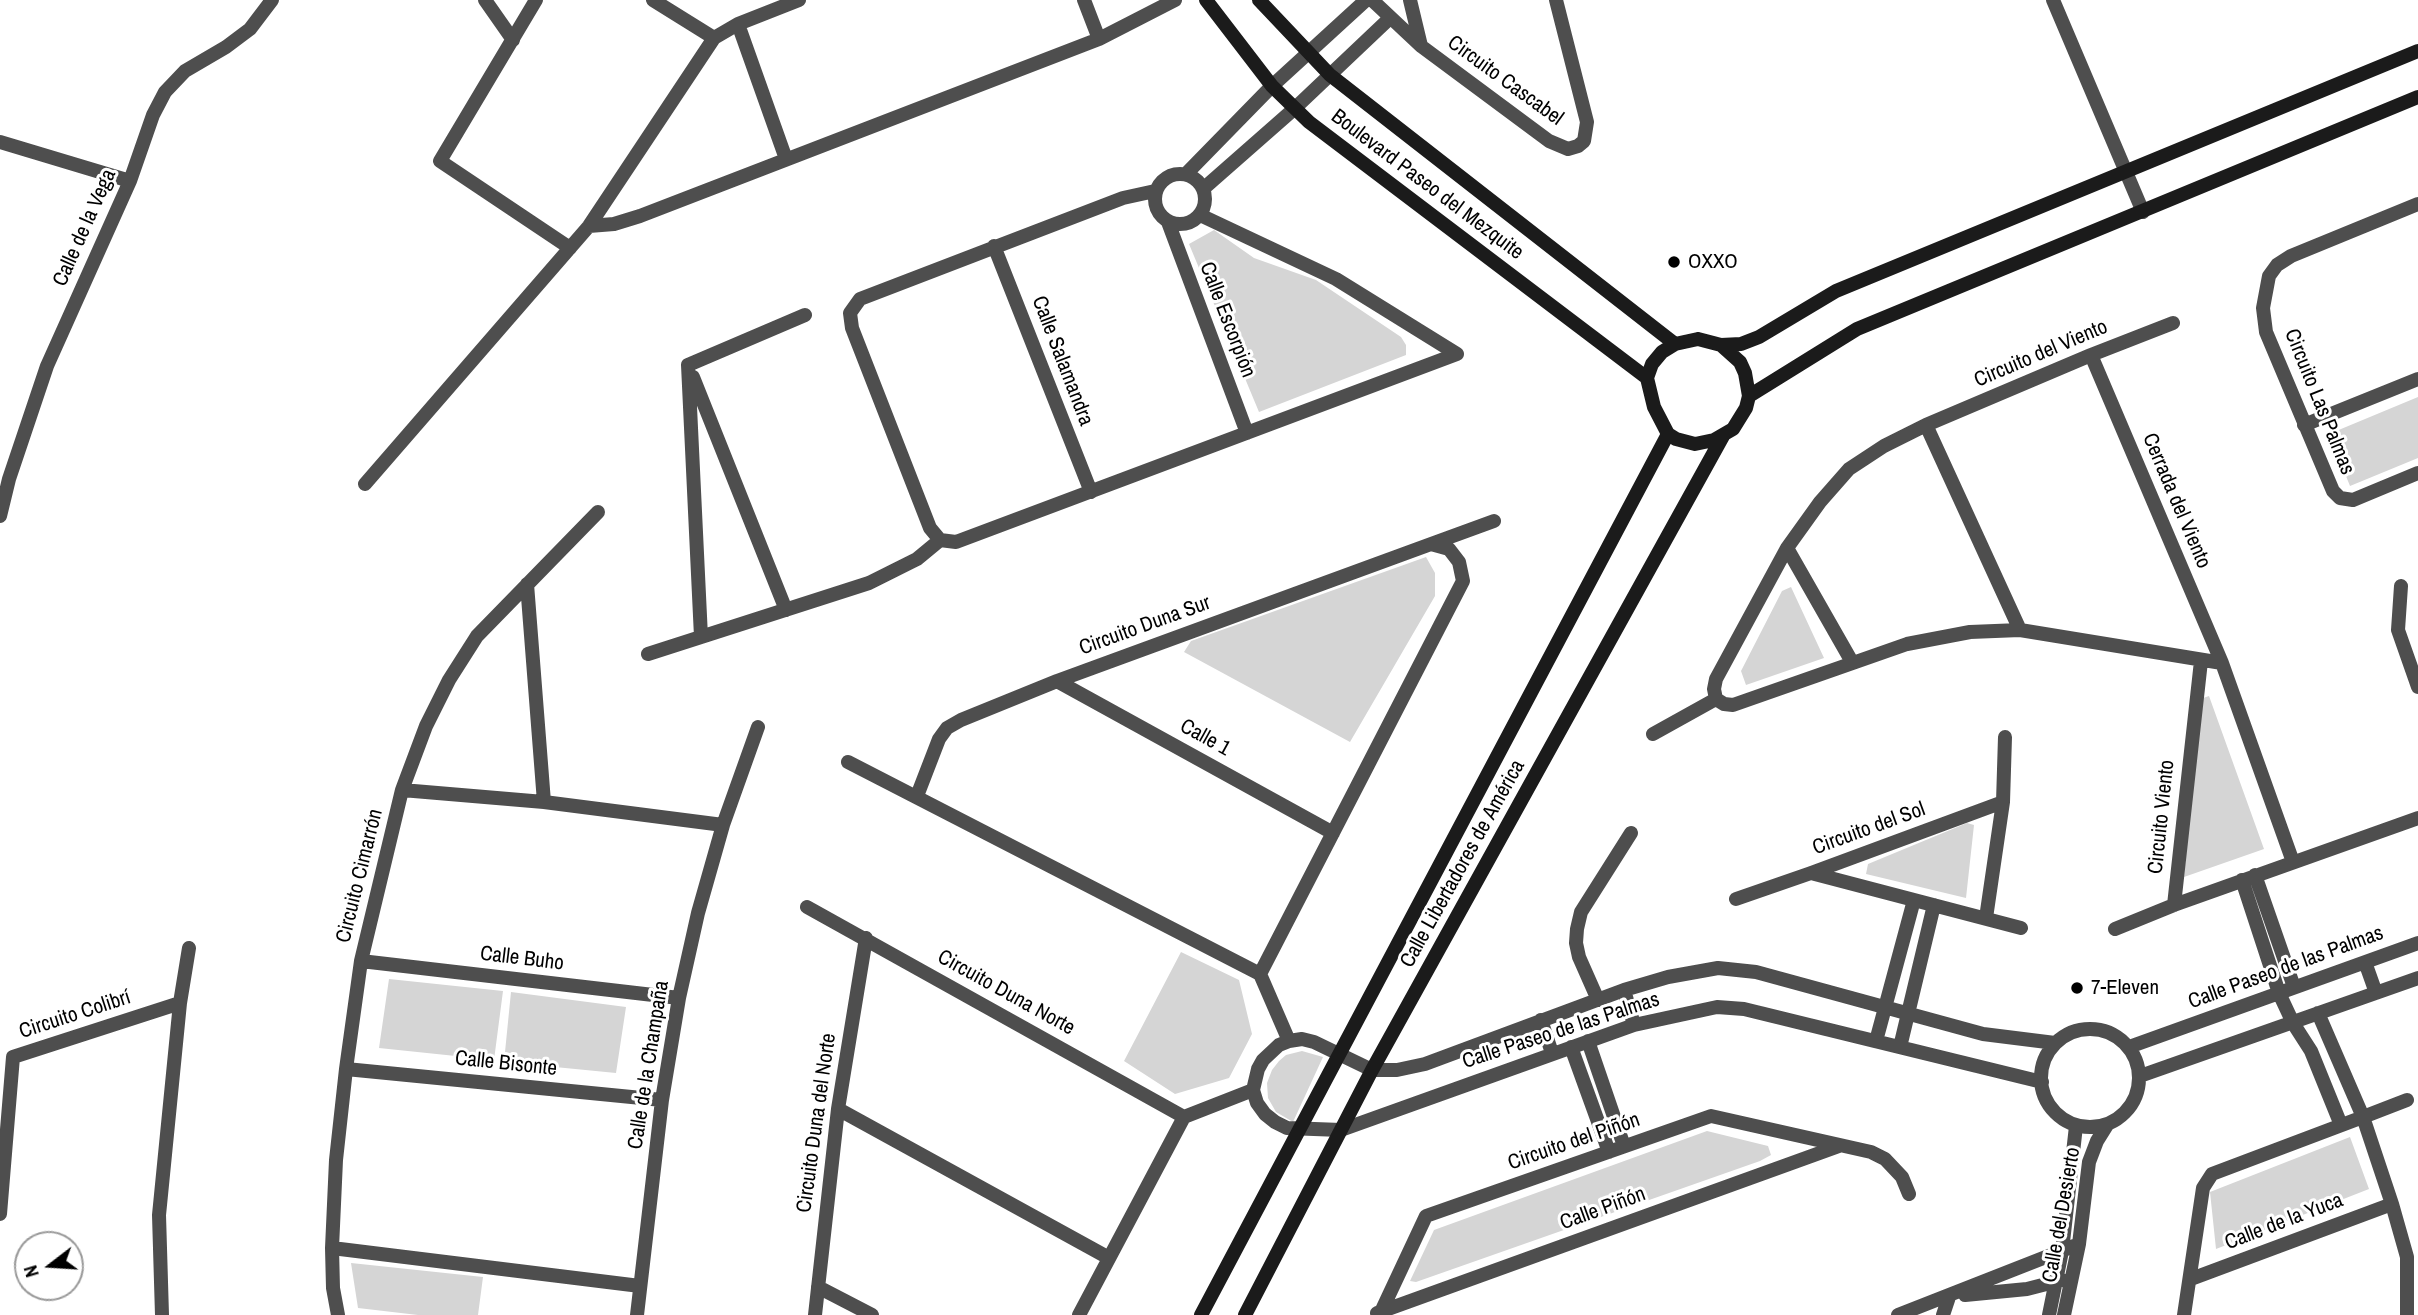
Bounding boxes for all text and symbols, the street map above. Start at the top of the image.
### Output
street label: Circuito Cascabel [1442,31,1568,131]
street label: Boulevard Paseo del Mezquite [1326,104,1528,266]
street label: Calle de la Vega [48,166,122,290]
place label: OXXO [1688,249,1738,275]
marker: OXXO [1666,254,1682,270]
street label: Calle Escorpión [1193,259,1261,381]
street label: Calle Salamandra [1026,293,1098,429]
street label: Circuito del Viento [1971,315,2111,393]
street label: Circuito Las Palmas [2278,325,2360,479]
street label: Cerrada del Viento [2136,430,2216,572]
street label: Circuito Duna Sur [1076,591,1214,661]
street label: Calle 1 [1175,714,1235,762]
street label: Calle Libertadores de América [1395,756,1531,972]
street label: Circuito Viento [2143,759,2181,875]
street label: Circuito del Sol [1809,797,1929,861]
street label: Circuito Cimarrón [331,807,389,945]
street label: Calle Paseo de las Palmas [2185,921,2387,1015]
street label: Calle Buho [479,941,565,977]
street label: Circuito Duna Norte [933,945,1079,1041]
place label: 7-Eleven [2091,975,2159,1001]
street label: Calle de la Champaña [623,979,675,1151]
marker: 7-Eleven [2069,980,2085,996]
street label: Circuito Colibrí [16,985,134,1045]
street label: Calle Paseo de las Palmas [1459,987,1663,1075]
street label: Circuito Duna del Norte [792,1032,842,1214]
street label: Calle Bisonte [454,1046,558,1082]
street label: Circuito del Piñón [1505,1108,1643,1176]
street label: Calle del Desierto [2038,1145,2086,1285]
street label: Calle Piñón [1557,1182,1649,1236]
street label: Calle de la Yuca [2221,1188,2347,1256]
north arrow [14,1231,84,1301]
text: N [17,1262,45,1281]

